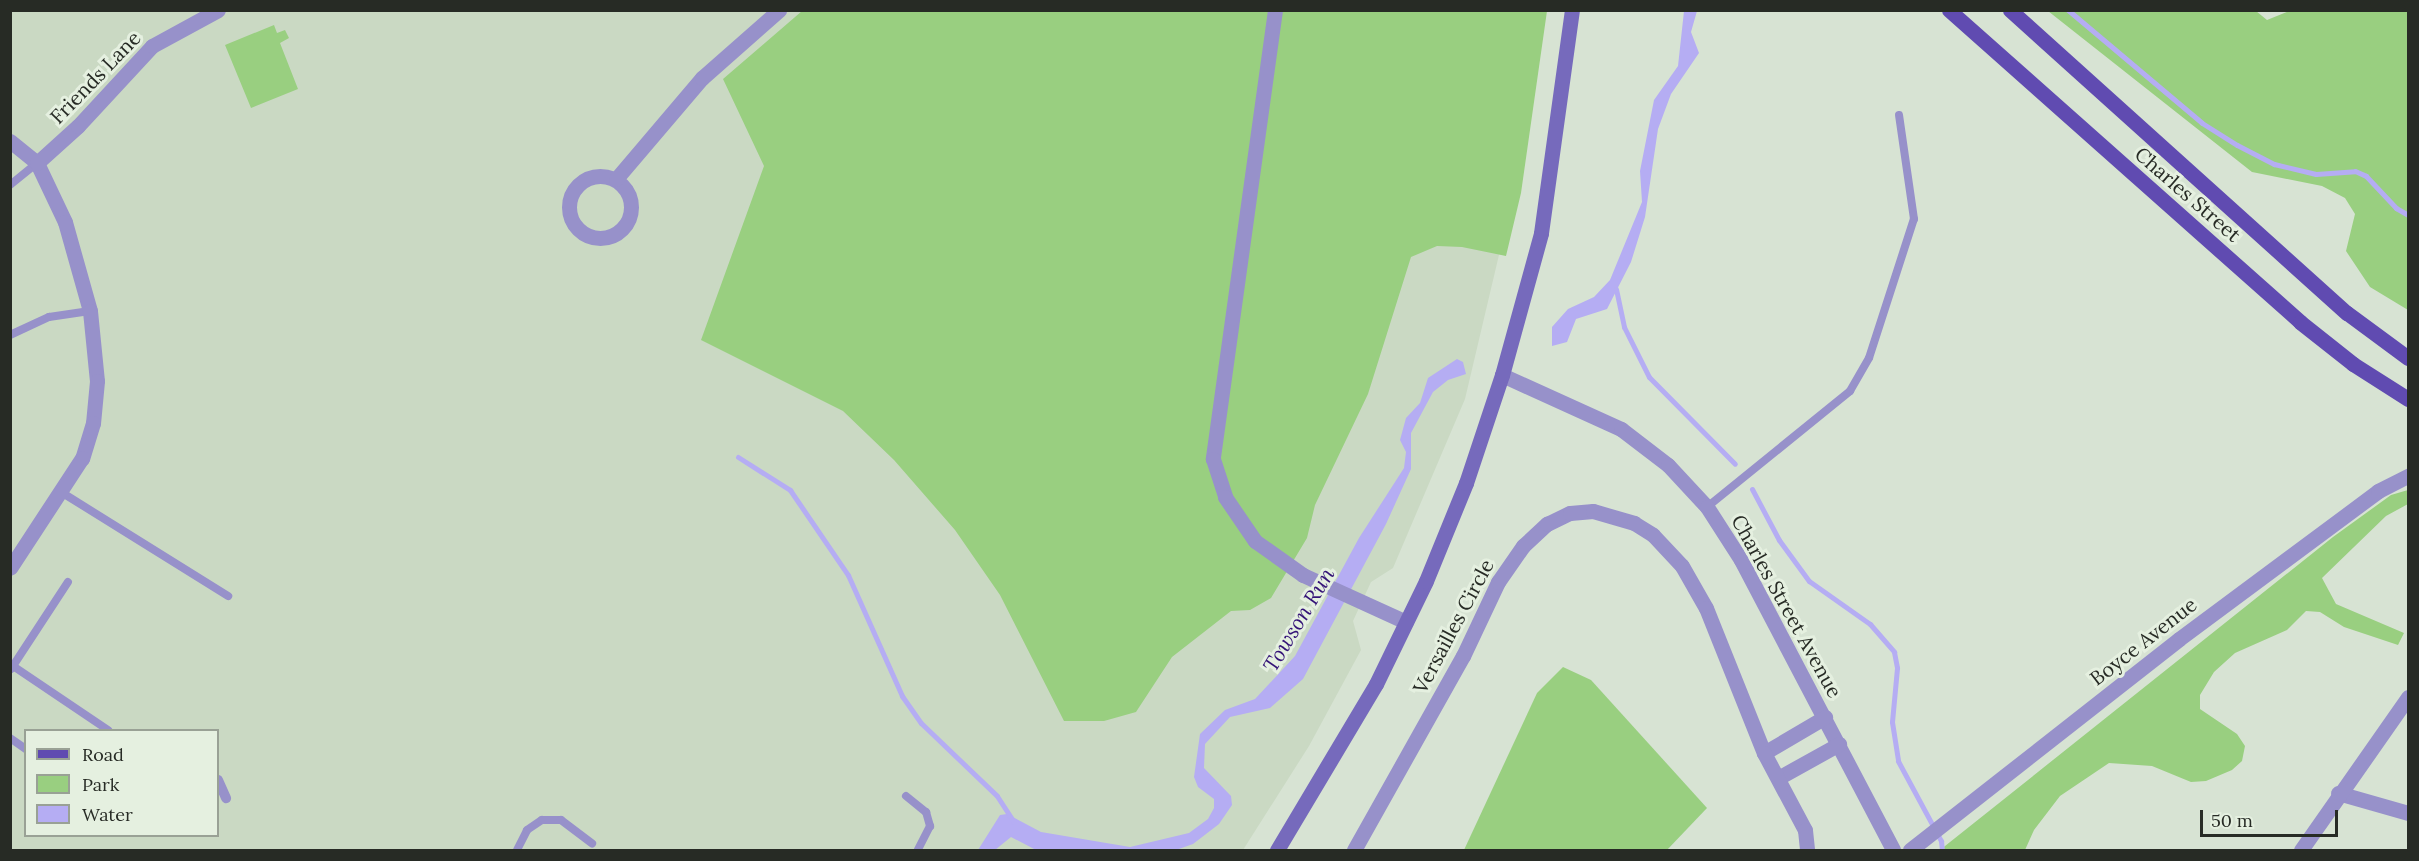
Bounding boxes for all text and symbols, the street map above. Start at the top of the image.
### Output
street label: Friends Lane [45,26,145,128]
street label: Charles Street [2130,142,2246,246]
street label: Charles Street Avenue [1727,510,1847,702]
street label: Versailles Circle [1408,555,1498,697]
water label: Towson Run [1258,563,1340,677]
street label: Boyce Avenue [2085,592,2201,690]
legend [24,729,219,837]
text: Road [82,743,124,766]
text: Park [82,773,119,796]
scale bar [2203,798,2341,836]
text: Water [82,803,133,826]
text: 50 m [2211,809,2253,832]

